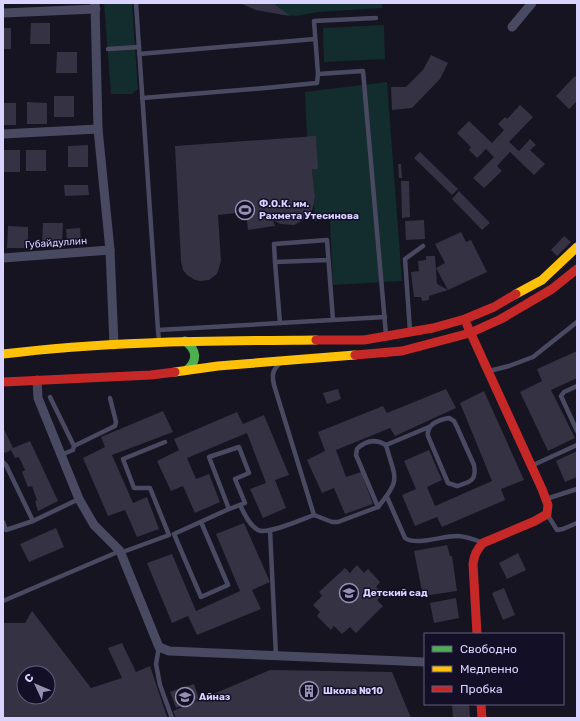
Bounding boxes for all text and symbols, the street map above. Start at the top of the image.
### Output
place label: Ф.О.К. им. Рахмета Утесинова [259,198,359,222]
sports icon: Ф.О.К. им. Рахмета Утесинова [234,199,256,221]
street label: Губайдуллин [25,235,87,251]
school or university icon: Детский сад [338,582,360,604]
place label: Детский сад [363,587,428,599]
legend [424,633,564,705]
text: Свободно [460,642,517,656]
text: Медленно [460,662,519,676]
north arrow [16,665,56,705]
text: С [22,671,37,686]
building icon: Школа №10 [298,680,320,702]
text: Пробка [460,682,503,696]
place label: Школа №10 [323,685,383,697]
school or university icon: Айназ [174,686,196,708]
place label: Айназ [199,691,231,703]

